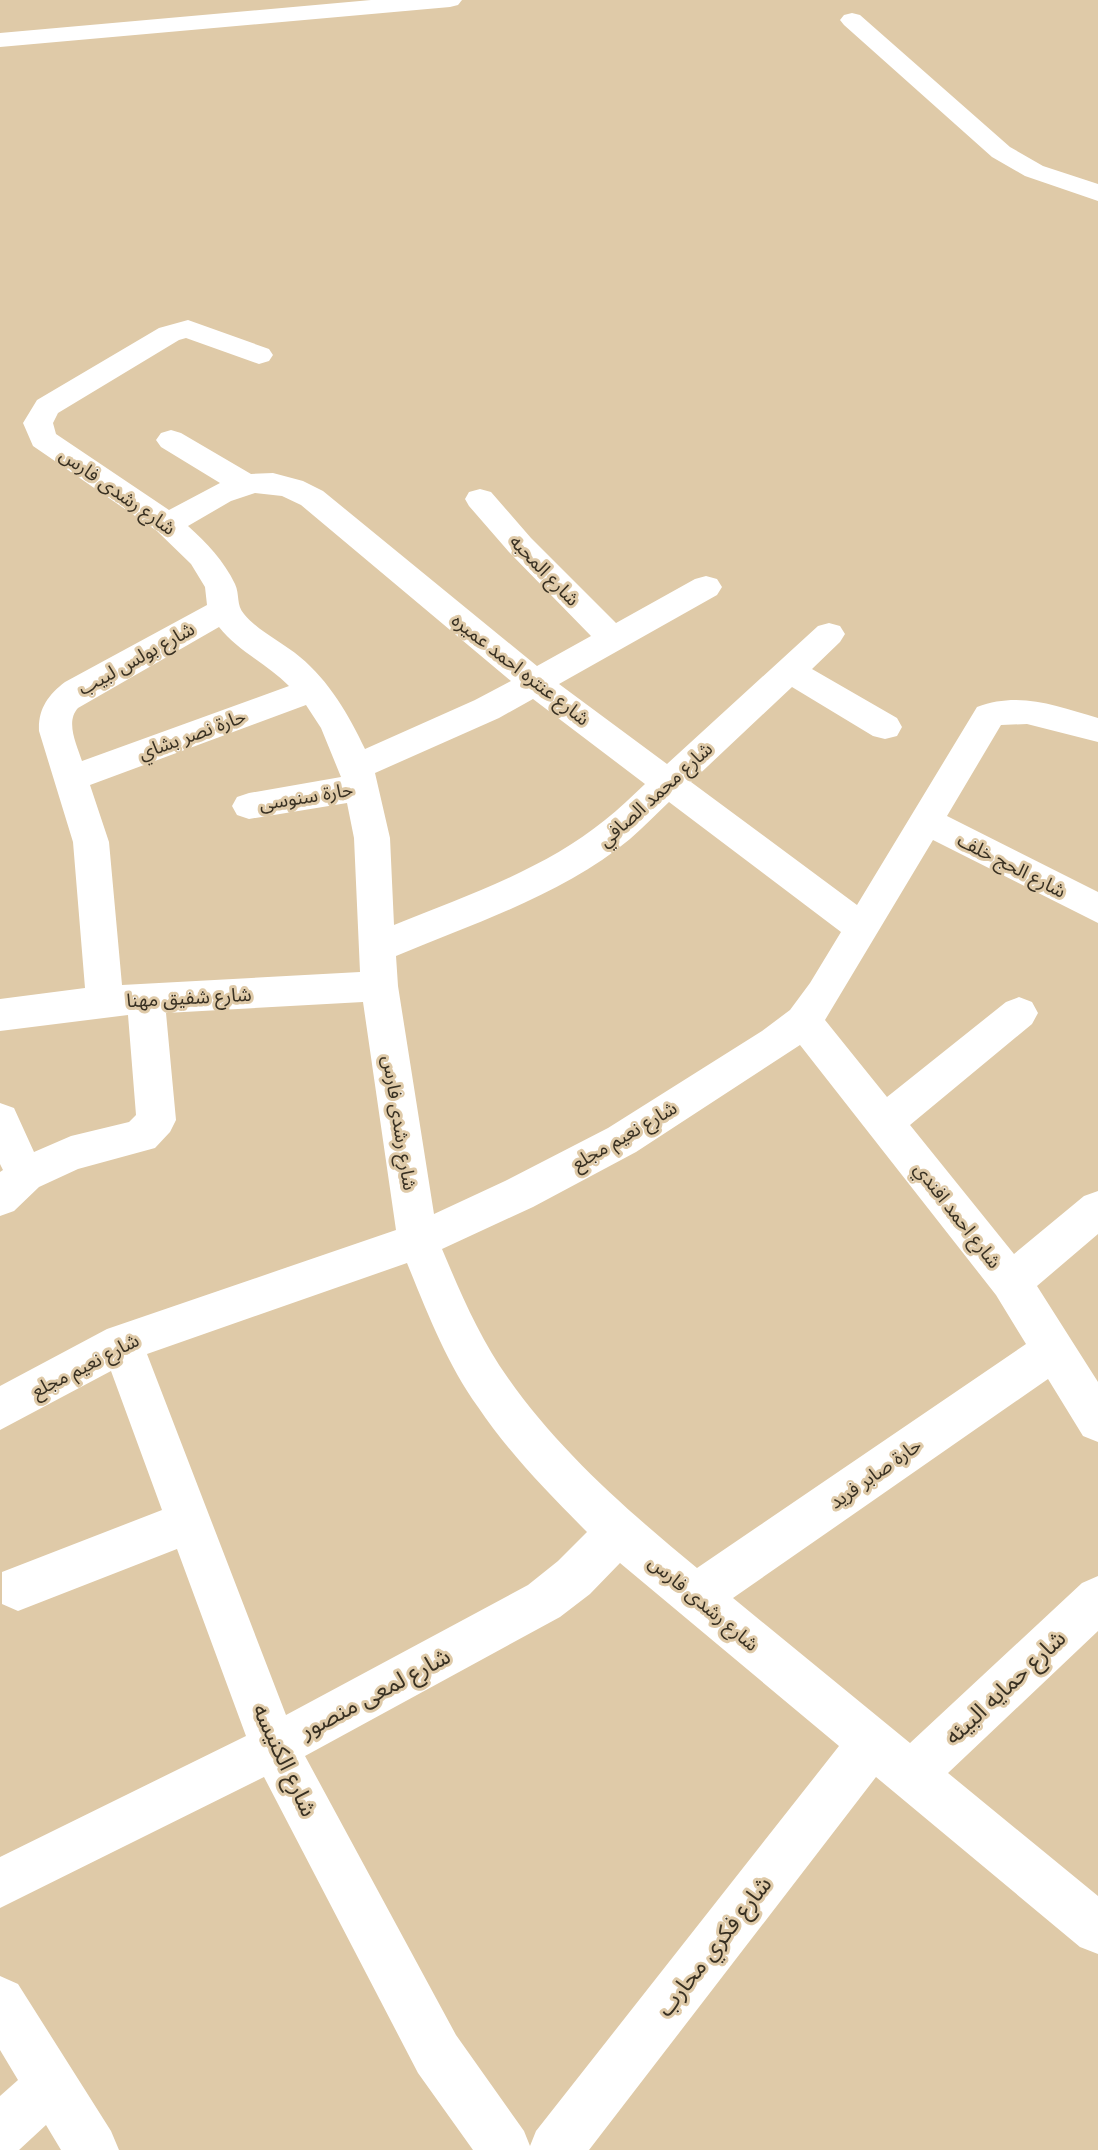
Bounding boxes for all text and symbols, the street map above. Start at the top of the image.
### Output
street label: شارع رشدى فارس [54,441,181,542]
street label: شارع المحبه [504,528,586,612]
street label: شارع عنتره احمد عميره [446,607,595,732]
street label: شارع بولس لبيب [73,615,199,702]
street label: حارة نصر بشاي [135,703,250,768]
street label: شارع محمد الصافي [592,736,719,854]
street label: حارة سنوسى [257,776,355,816]
street label: شارع الحج خلف [952,827,1071,905]
street label: شارع شفيق مهنا [126,981,252,1014]
street label: شارع رشدى فارس [376,1054,423,1192]
street label: شارع نعيم مجلع [567,1094,682,1177]
street label: شارع احمد افندي [907,1157,1008,1275]
street label: شارع نعيم مجلع [27,1327,144,1405]
street label: حارة صابر فريد [824,1432,926,1514]
street label: شارع رشدى فارس [643,1549,765,1657]
street label: شارع حمايه البيئه [937,1622,1073,1752]
street label: شارع لمعى منصور [293,1639,456,1747]
street label: شارع الكنيسه [244,1698,326,1822]
street label: شارع فكري محارب [648,1869,780,2024]

